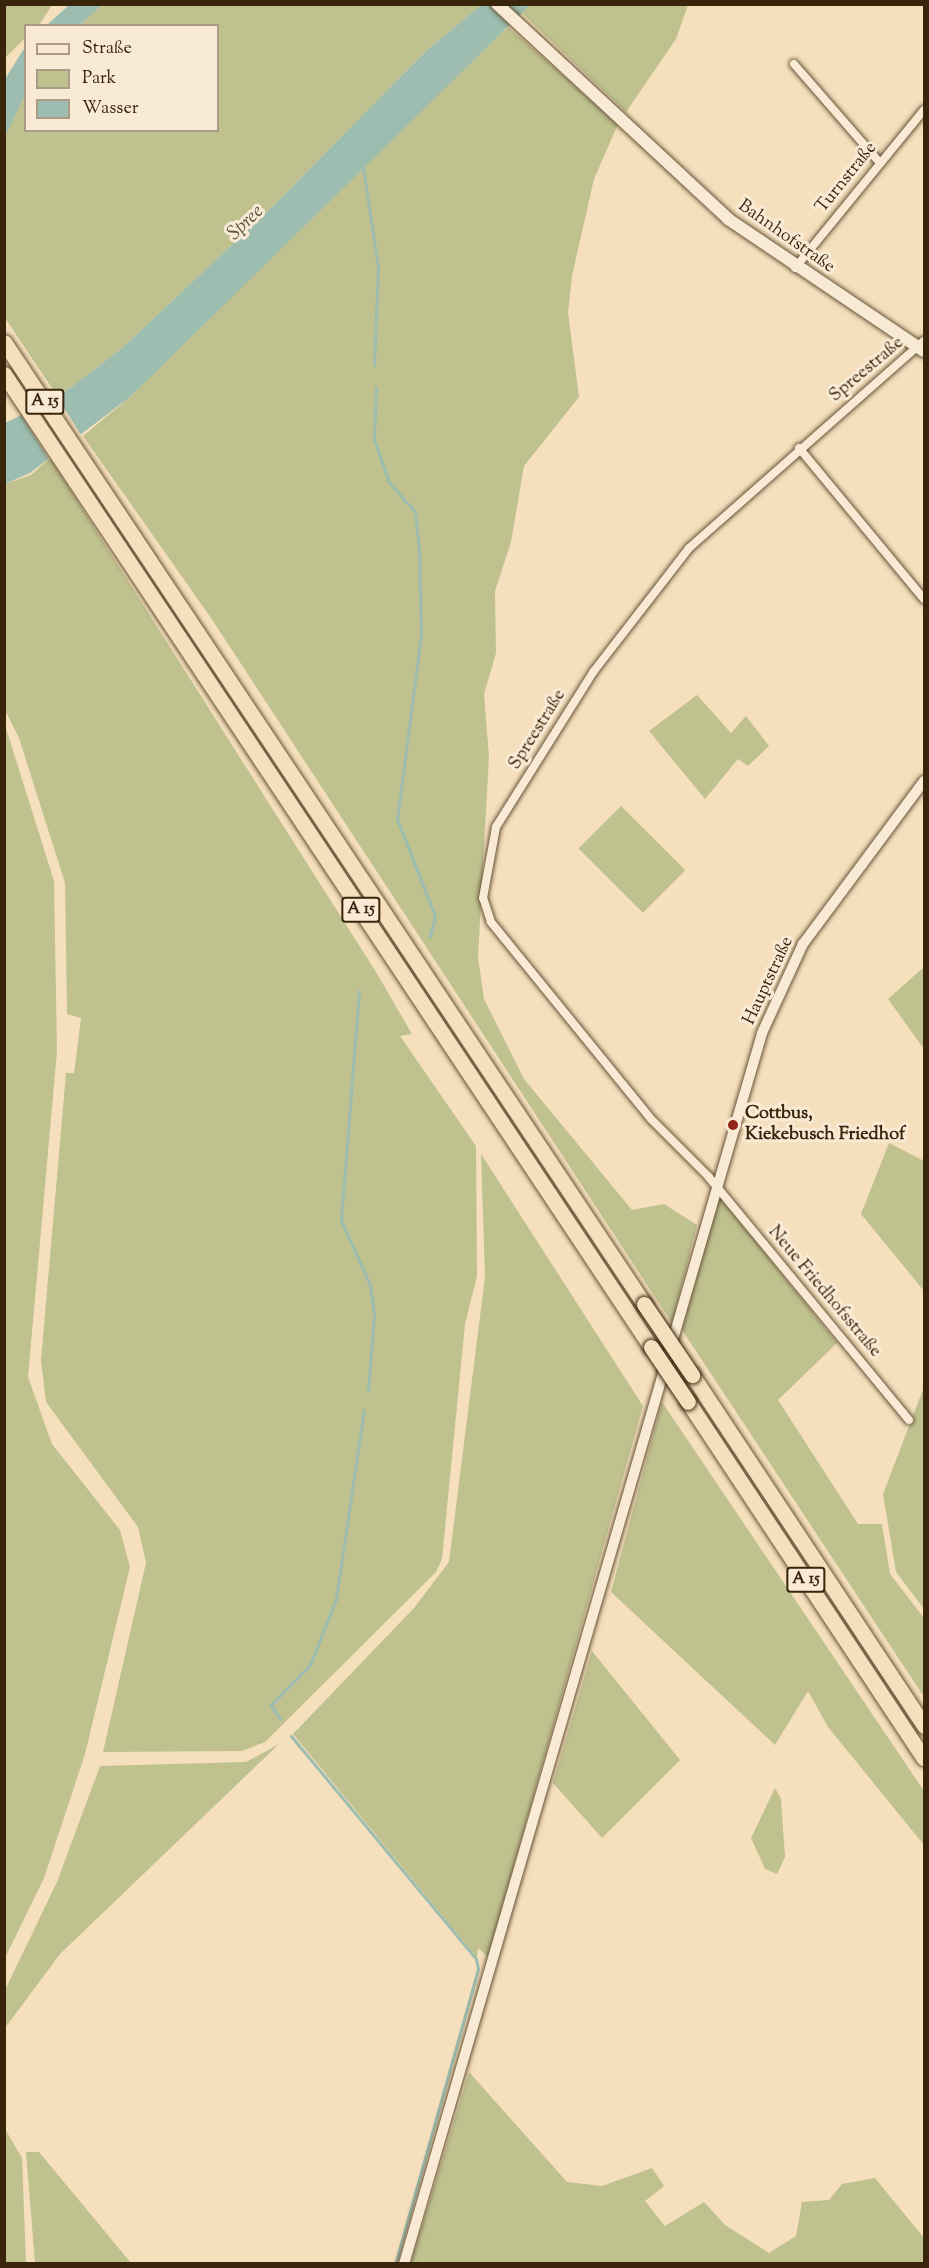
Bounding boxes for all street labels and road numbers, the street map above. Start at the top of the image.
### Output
street label: Turnstraße [812,138,882,218]
street label: Bahnhofstraße [733,196,839,278]
street label: Spreestraße [825,333,909,407]
road number: A 15 [24,389,66,415]
street label: Spreestraße [505,686,571,774]
road number: A 15 [340,897,382,923]
street label: Hauptstraße [739,933,799,1029]
street label: Neue Friedhofsstraße [763,1222,885,1362]
road number: A 15 [785,1567,827,1593]

